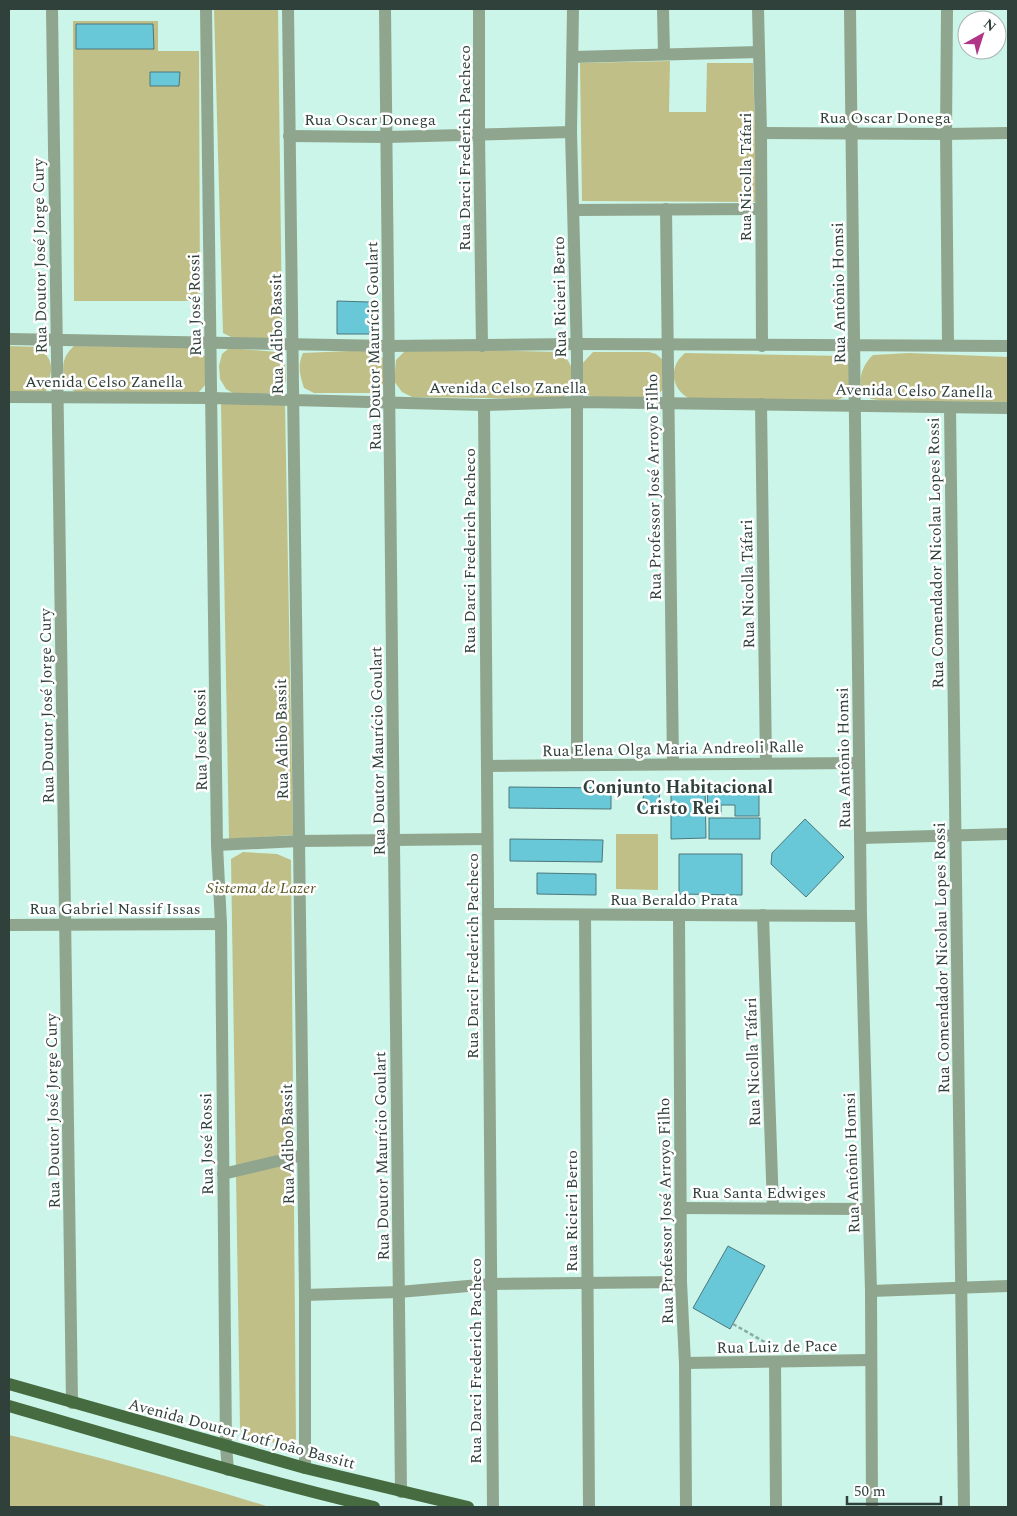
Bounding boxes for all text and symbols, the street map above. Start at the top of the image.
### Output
north arrow [957,10,1007,60]
text: N [979,14,1001,37]
street label: Rua Darci Frederich Pacheco [453,45,477,251]
street label: Rua Oscar Donega [819,106,951,130]
street label: Rua Oscar Donega [304,108,436,132]
street label: Rua Nicolla Táfari [734,112,758,242]
street label: Rua Doutor José Jorge Cury [26,157,54,354]
street label: Rua Antônio Homsi [826,222,852,364]
street label: Rua Ricieri Berto [547,236,573,358]
street label: Rua Doutor Maurício Goulart [360,241,388,451]
street label: Rua José Rossi [182,254,208,356]
street label: Rua Adibo Bassit [264,273,290,395]
street label: Avenida Celso Zanella [25,370,183,394]
street label: Rua Professor José Arroyo Filho [640,374,668,600]
street label: Avenida Celso Zanella [429,376,587,400]
street label: Avenida Celso Zanella [835,378,993,404]
street label: Rua Comendador Nicolau Lopes Rossi [922,417,950,689]
street label: Rua Darci Frederich Pacheco [458,448,482,654]
street label: Rua Nicolla Táfari [735,519,761,649]
street label: Rua Doutor José Jorge Cury [33,607,61,804]
street label: Rua Doutor Maurício Goulart [364,646,392,856]
street label: Rua Adibo Bassit [269,678,295,800]
street label: Rua Antônio Homsi [831,687,857,829]
street label: Rua José Rossi [188,689,214,791]
street label: Rua Elena Olga Maria Andreoli Ralle [542,735,804,763]
district label: Conjunto Habitacional Cristo Rei [583,774,773,822]
street label: Rua Comendador Nicolau Lopes Rossi [928,822,956,1094]
street label: Rua Darci Frederich Pacheco [461,853,485,1059]
park label: Sistema de Lazer [206,876,316,900]
street label: Rua Beraldo Prata [610,888,738,912]
street label: Rua Gabriel Nassif Issas [29,897,201,921]
street label: Rua Nicolla Táfari [739,997,767,1127]
street label: Rua Doutor José Jorge Cury [39,1012,67,1209]
street label: Rua Doutor Maurício Goulart [368,1051,396,1261]
street label: Rua Adibo Bassit [275,1083,301,1205]
street label: Rua Antônio Homsi [838,1092,866,1234]
street label: Rua José Rossi [194,1093,220,1195]
street label: Rua Professor José Arroyo Filho [652,1098,680,1324]
street label: Rua Ricieri Berto [560,1150,584,1272]
street label: Rua Santa Edwiges [692,1181,826,1205]
street label: Rua Darci Frederich Pacheco [464,1258,488,1464]
street label: Rua Luiz de Pace [716,1334,838,1360]
street label: Avenida Doutor Lotf João Bassitt [126,1392,358,1476]
scale bar [847,1474,941,1506]
text: 50 m [854,1480,886,1503]

